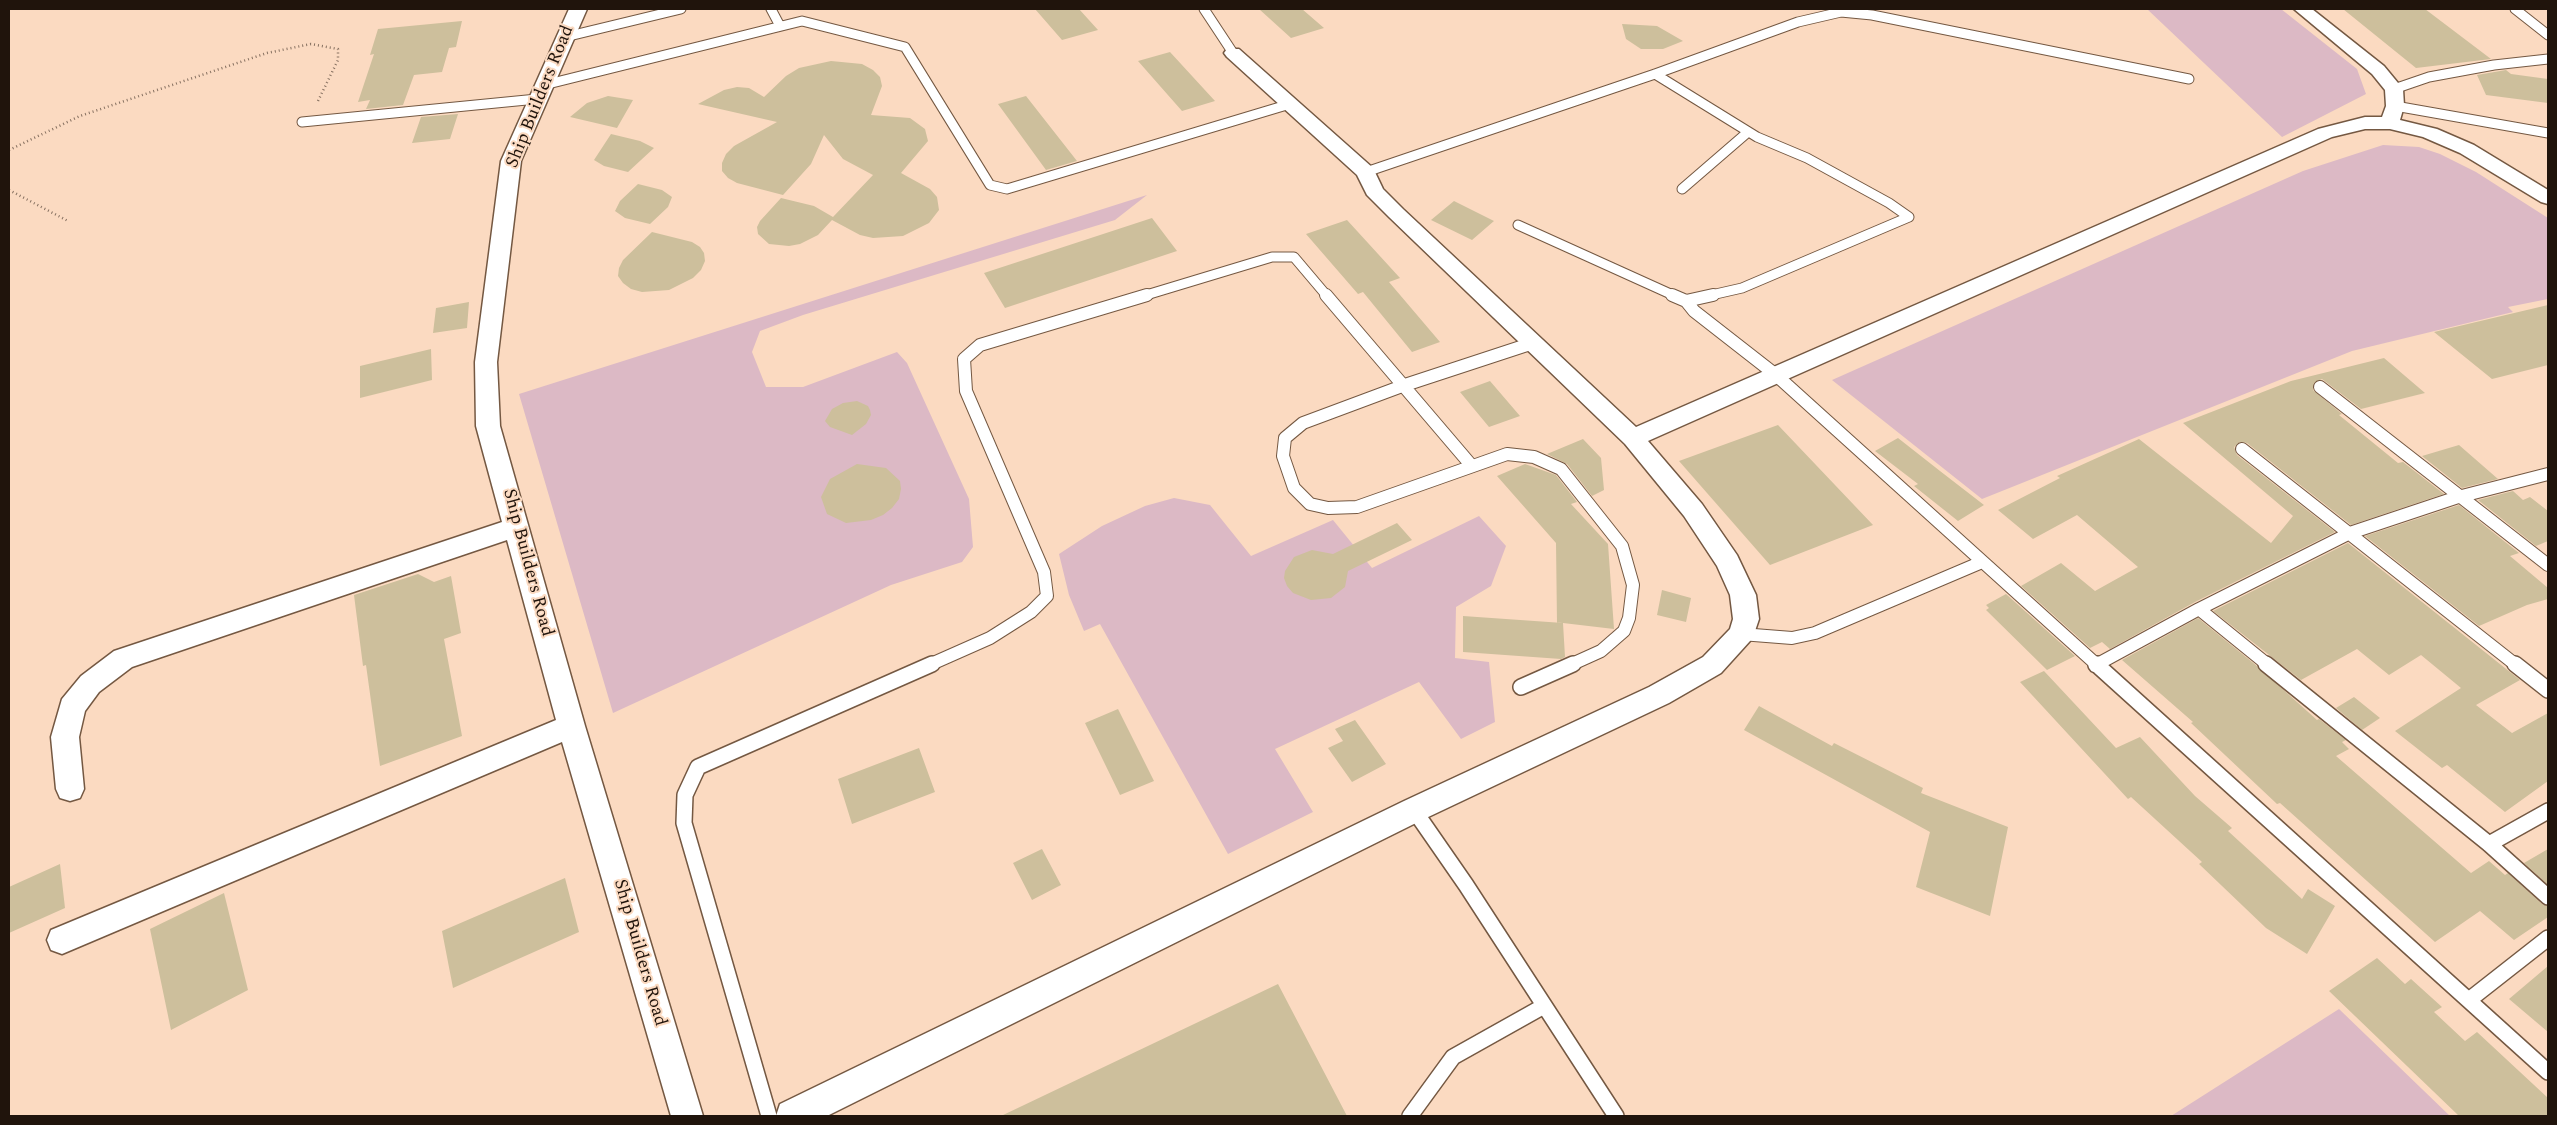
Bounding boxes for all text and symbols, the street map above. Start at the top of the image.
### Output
street label: Ship Builders Road [503,23,579,171]
street label: Ship Builders Road [497,487,557,639]
street label: Ship Builders Road [608,877,670,1029]

